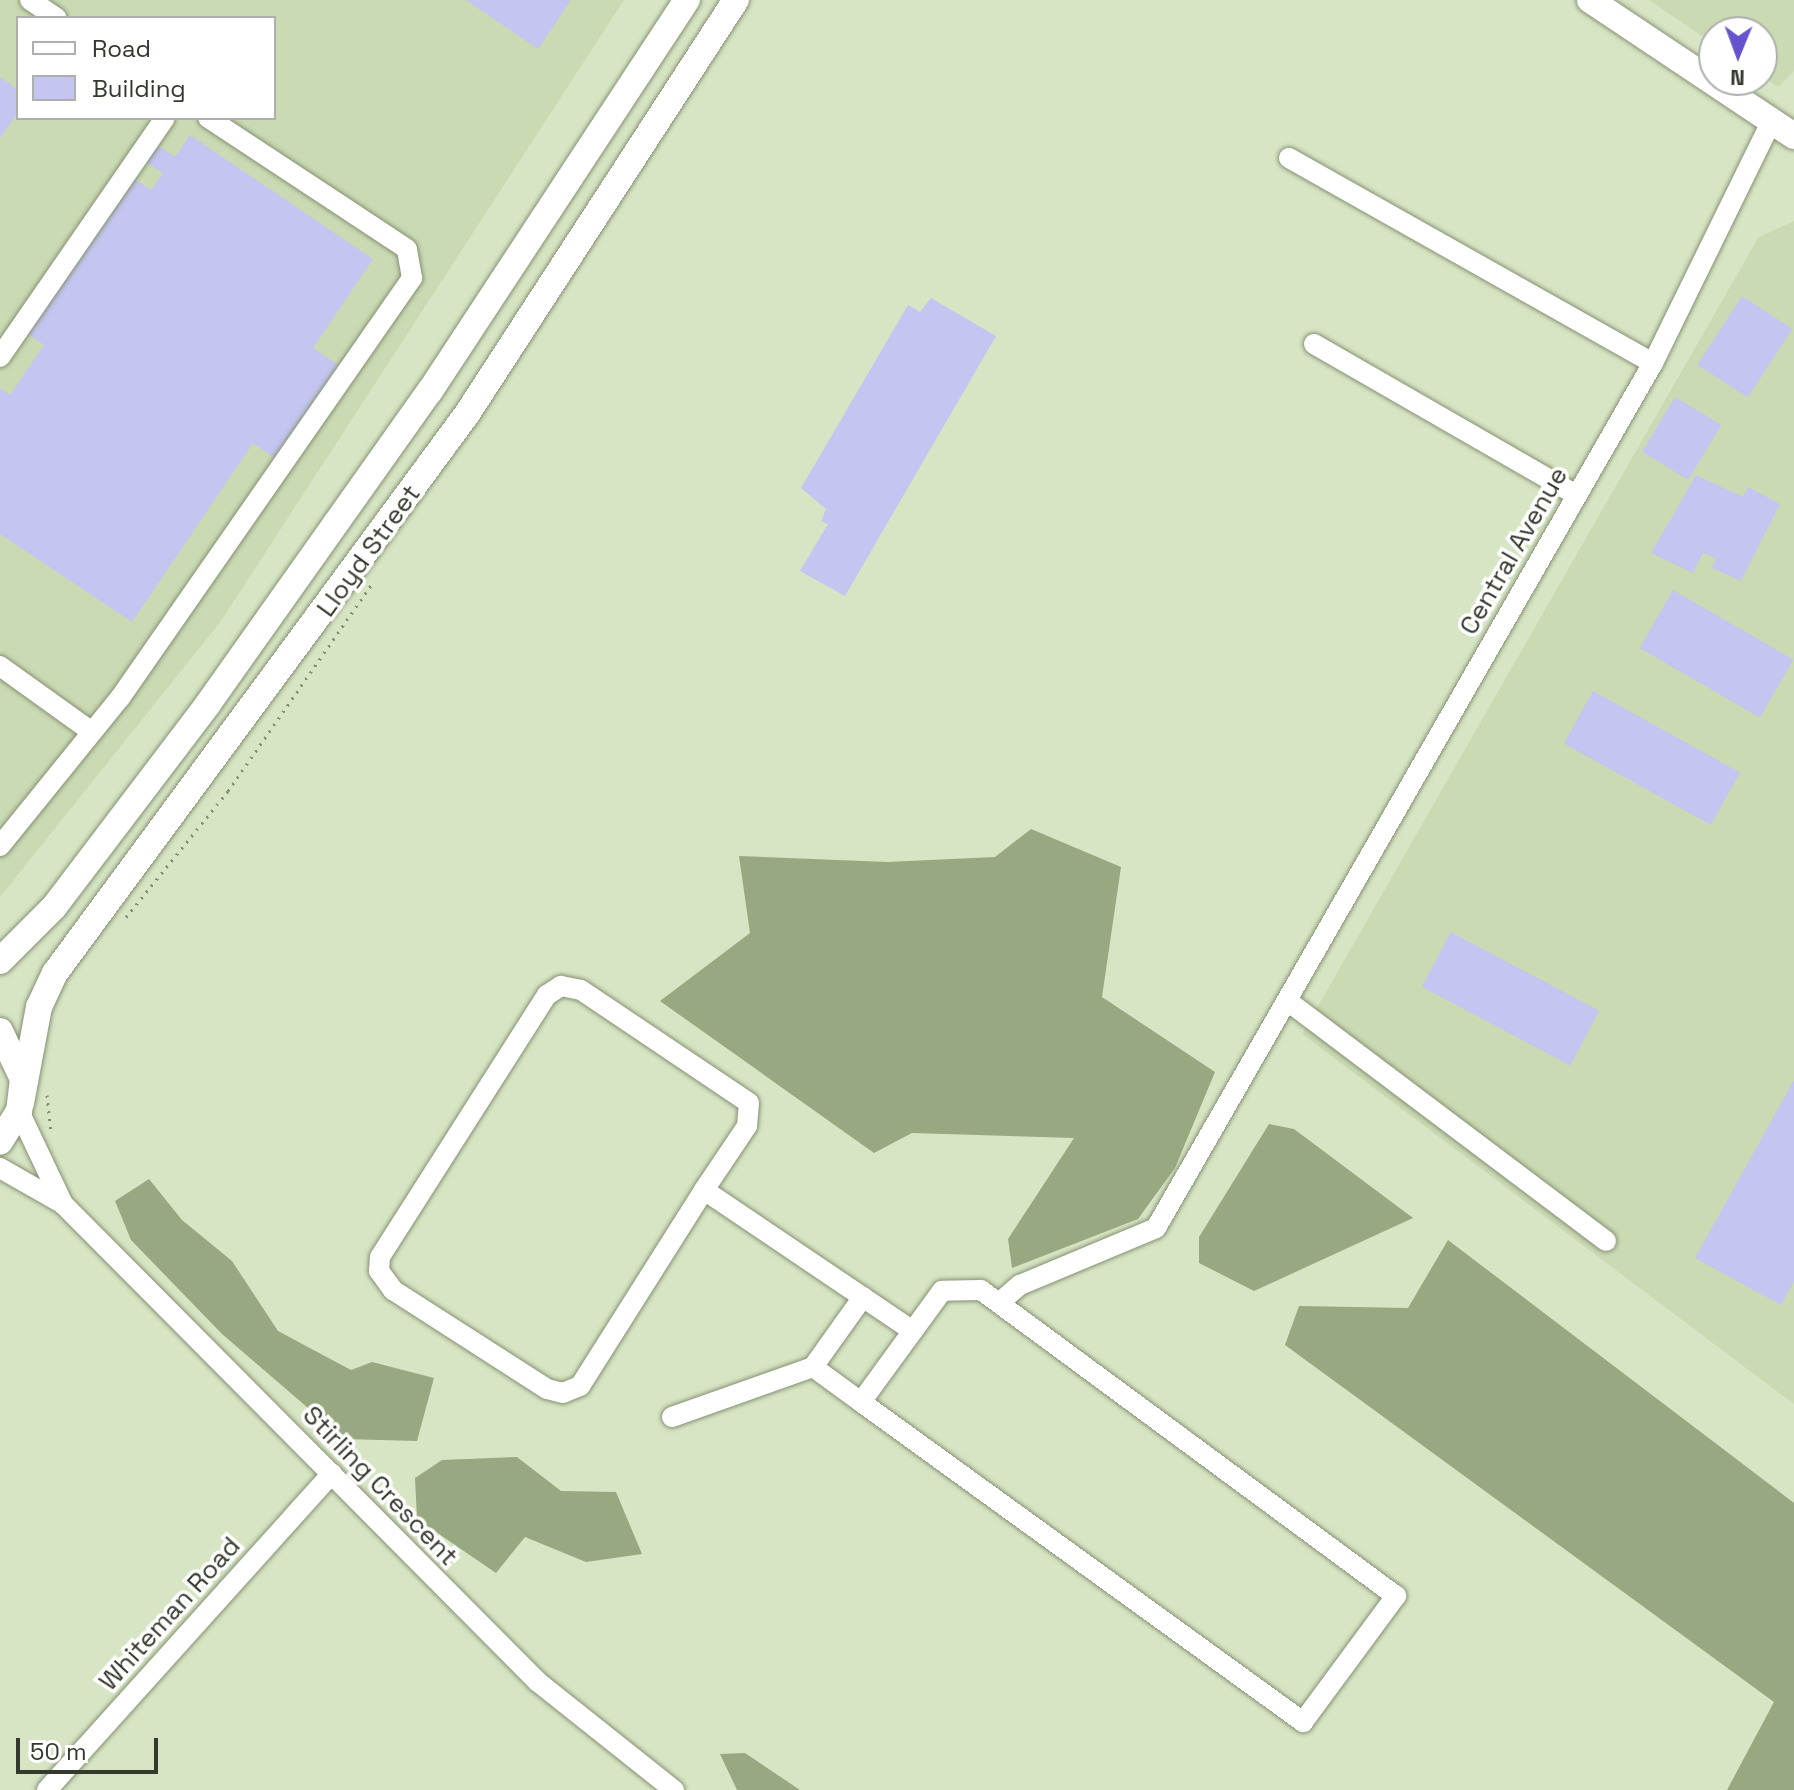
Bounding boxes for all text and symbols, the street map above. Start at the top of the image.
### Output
legend [16,16,276,120]
north arrow [1698,16,1778,96]
text: Road [92,33,151,64]
text: N [1730,64,1745,92]
text: Building [92,73,186,104]
street label: Central Avenue [1453,461,1575,641]
street label: Lloyd Street [311,479,427,623]
street label: Stirling Crescent [296,1400,464,1572]
street label: Whiteman Road [93,1531,247,1697]
scale bar [20,1722,162,1772]
text: 50 m [30,1736,87,1767]

